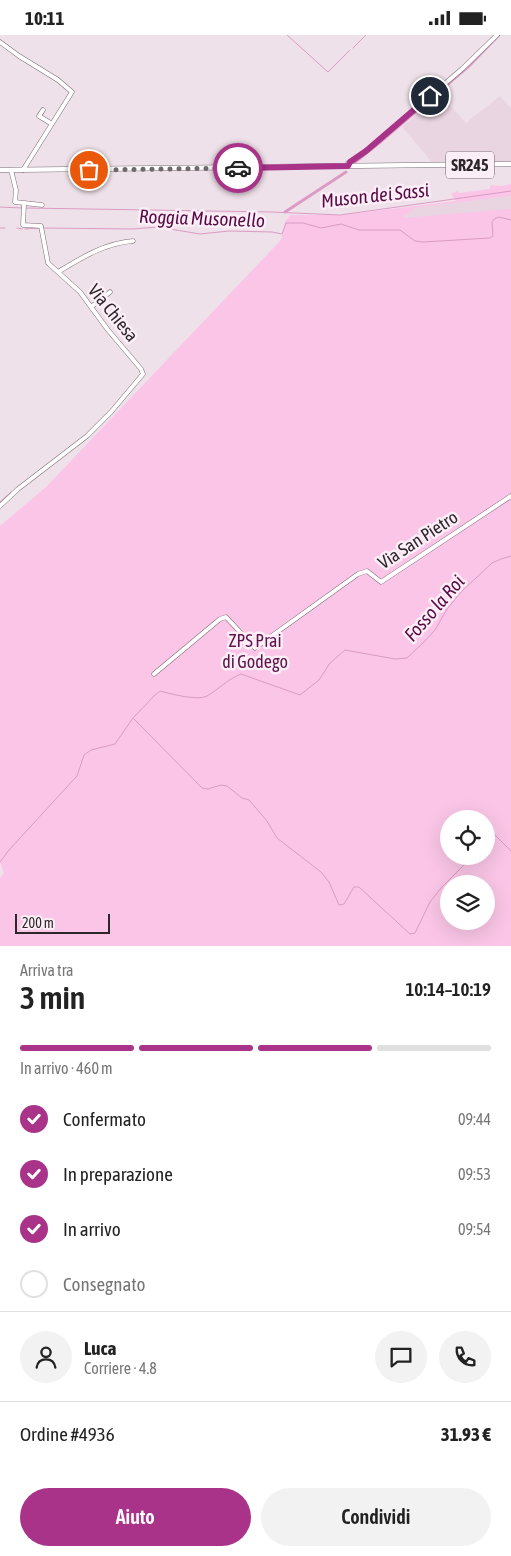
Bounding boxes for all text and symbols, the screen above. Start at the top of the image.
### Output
text: 10:11 [25,7,64,29]
pin [409,75,451,117]
icon: home [416,82,444,110]
courier [213,143,263,193]
pin [68,149,110,191]
road number: SR245 [446,151,494,179]
icon: car [224,154,252,182]
icon: bag [75,156,103,184]
water label: Muson dei Sassi [320,178,430,212]
water label: Roggia Musonello [139,205,265,231]
street label: Via Chiesa [84,280,143,346]
street label: Via San Pietro [374,506,461,573]
water label: Fosso la Roi [399,571,469,645]
park label: ZPS Prai di Godego [222,630,288,672]
map controls [440,810,495,930]
button: locate [440,810,495,865]
button: layers [440,875,495,930]
scale bar [15,911,110,934]
text: 200 m [22,915,54,931]
text: Arriva tra [20,961,73,979]
text: 10:14–10:19 [405,978,491,1000]
text: 3 min [20,979,85,1016]
text: In arrivo · 460 m [20,1059,113,1077]
icon: check [20,1105,48,1133]
text: Confermato [63,1108,146,1130]
text: 09:44 [458,1110,491,1128]
icon: check [20,1160,48,1188]
text: In preparazione [63,1163,173,1185]
text: 09:53 [458,1165,491,1183]
icon: check [20,1215,48,1243]
text: In arrivo [63,1218,121,1240]
text: 09:54 [458,1220,491,1238]
text: Consegnato [63,1273,145,1295]
button: person [20,1331,72,1383]
button: chat [375,1331,427,1383]
button: phone [439,1331,491,1383]
text: Luca [84,1337,116,1359]
text: Corriere · 4.8 [84,1359,157,1377]
text: Ordine #4936 [20,1423,115,1445]
text: 31.93 € [441,1423,491,1445]
button: Aiuto [20,1488,251,1546]
button: Condividi [261,1488,491,1546]

